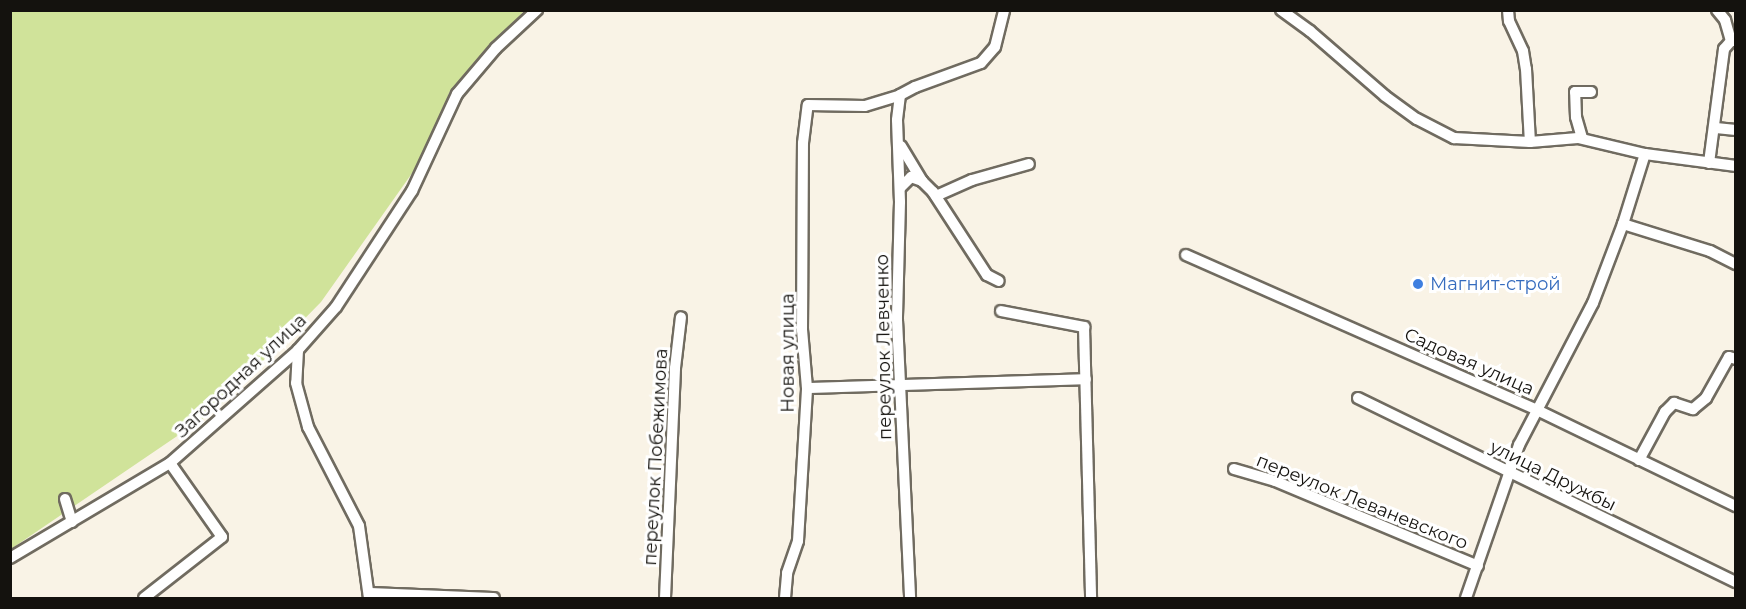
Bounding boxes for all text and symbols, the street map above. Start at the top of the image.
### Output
street label: переулок Левченко [872,254,896,440]
place label: Магнит-строй [1430,273,1561,295]
marker: Магнит-строй [1411,277,1425,291]
street label: Новая улица [777,293,799,413]
street label: Загородная улица [171,310,311,442]
street label: Садовая улица [1401,324,1537,400]
street label: переулок Побежимова [640,348,672,566]
street label: улица Дружбы [1486,436,1620,516]
street label: переулок Леваневского [1253,450,1471,554]

